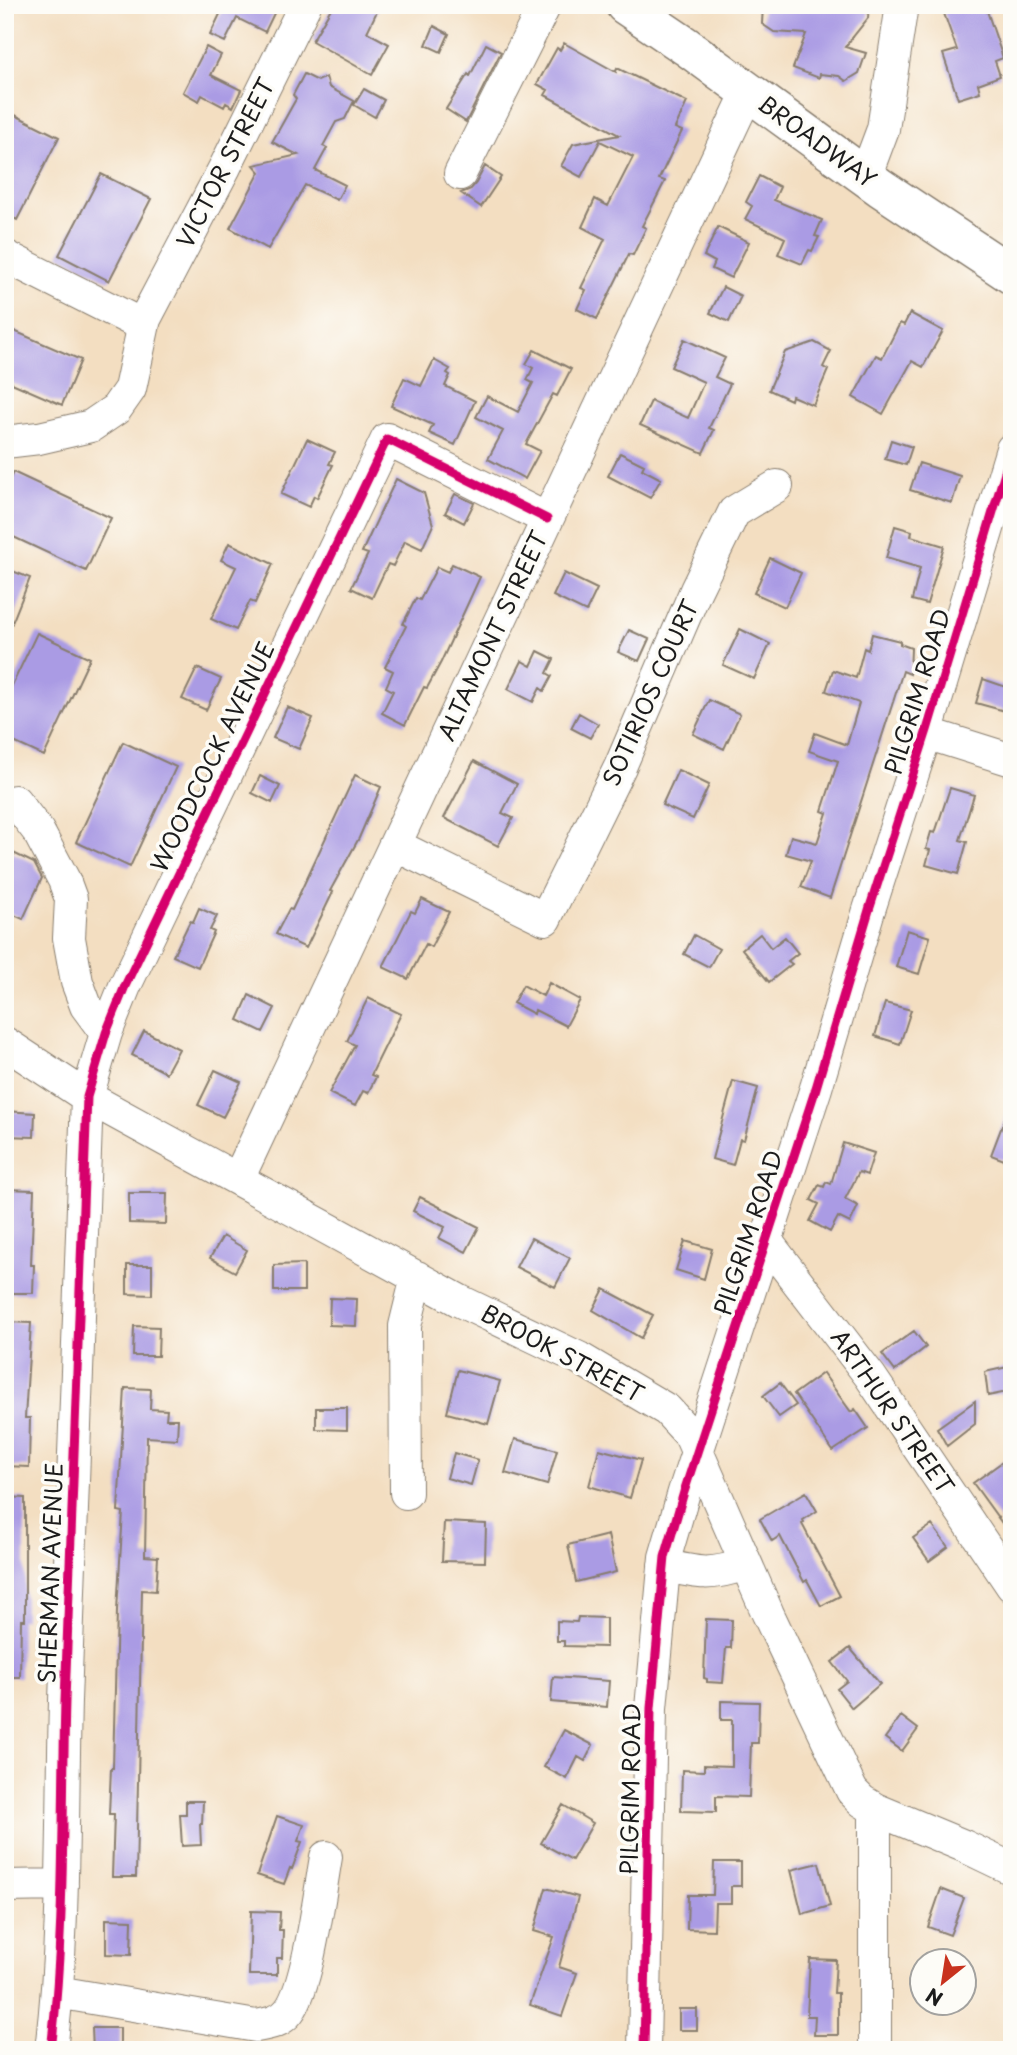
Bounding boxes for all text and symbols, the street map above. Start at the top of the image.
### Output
street label: VICTOR STREET [167,71,283,253]
street label: BROADWAY [751,86,885,196]
street label: ALTAMONT STREET [428,525,556,746]
street label: SOTIRIOS COURT [593,593,707,791]
street label: PILGRIM ROAD [875,604,958,779]
street label: WOODCOCK AVENUE [141,636,283,877]
street label: PILGRIM ROAD [704,1145,791,1320]
street label: BROOK STREET [475,1295,651,1410]
street label: ARTHUR STREET [823,1322,963,1501]
street label: SHERMAN AVENUE [28,1462,71,1684]
street label: PILGRIM ROAD [611,1703,648,1875]
north arrow [908,1946,978,2016]
text: N [920,1982,948,2013]

